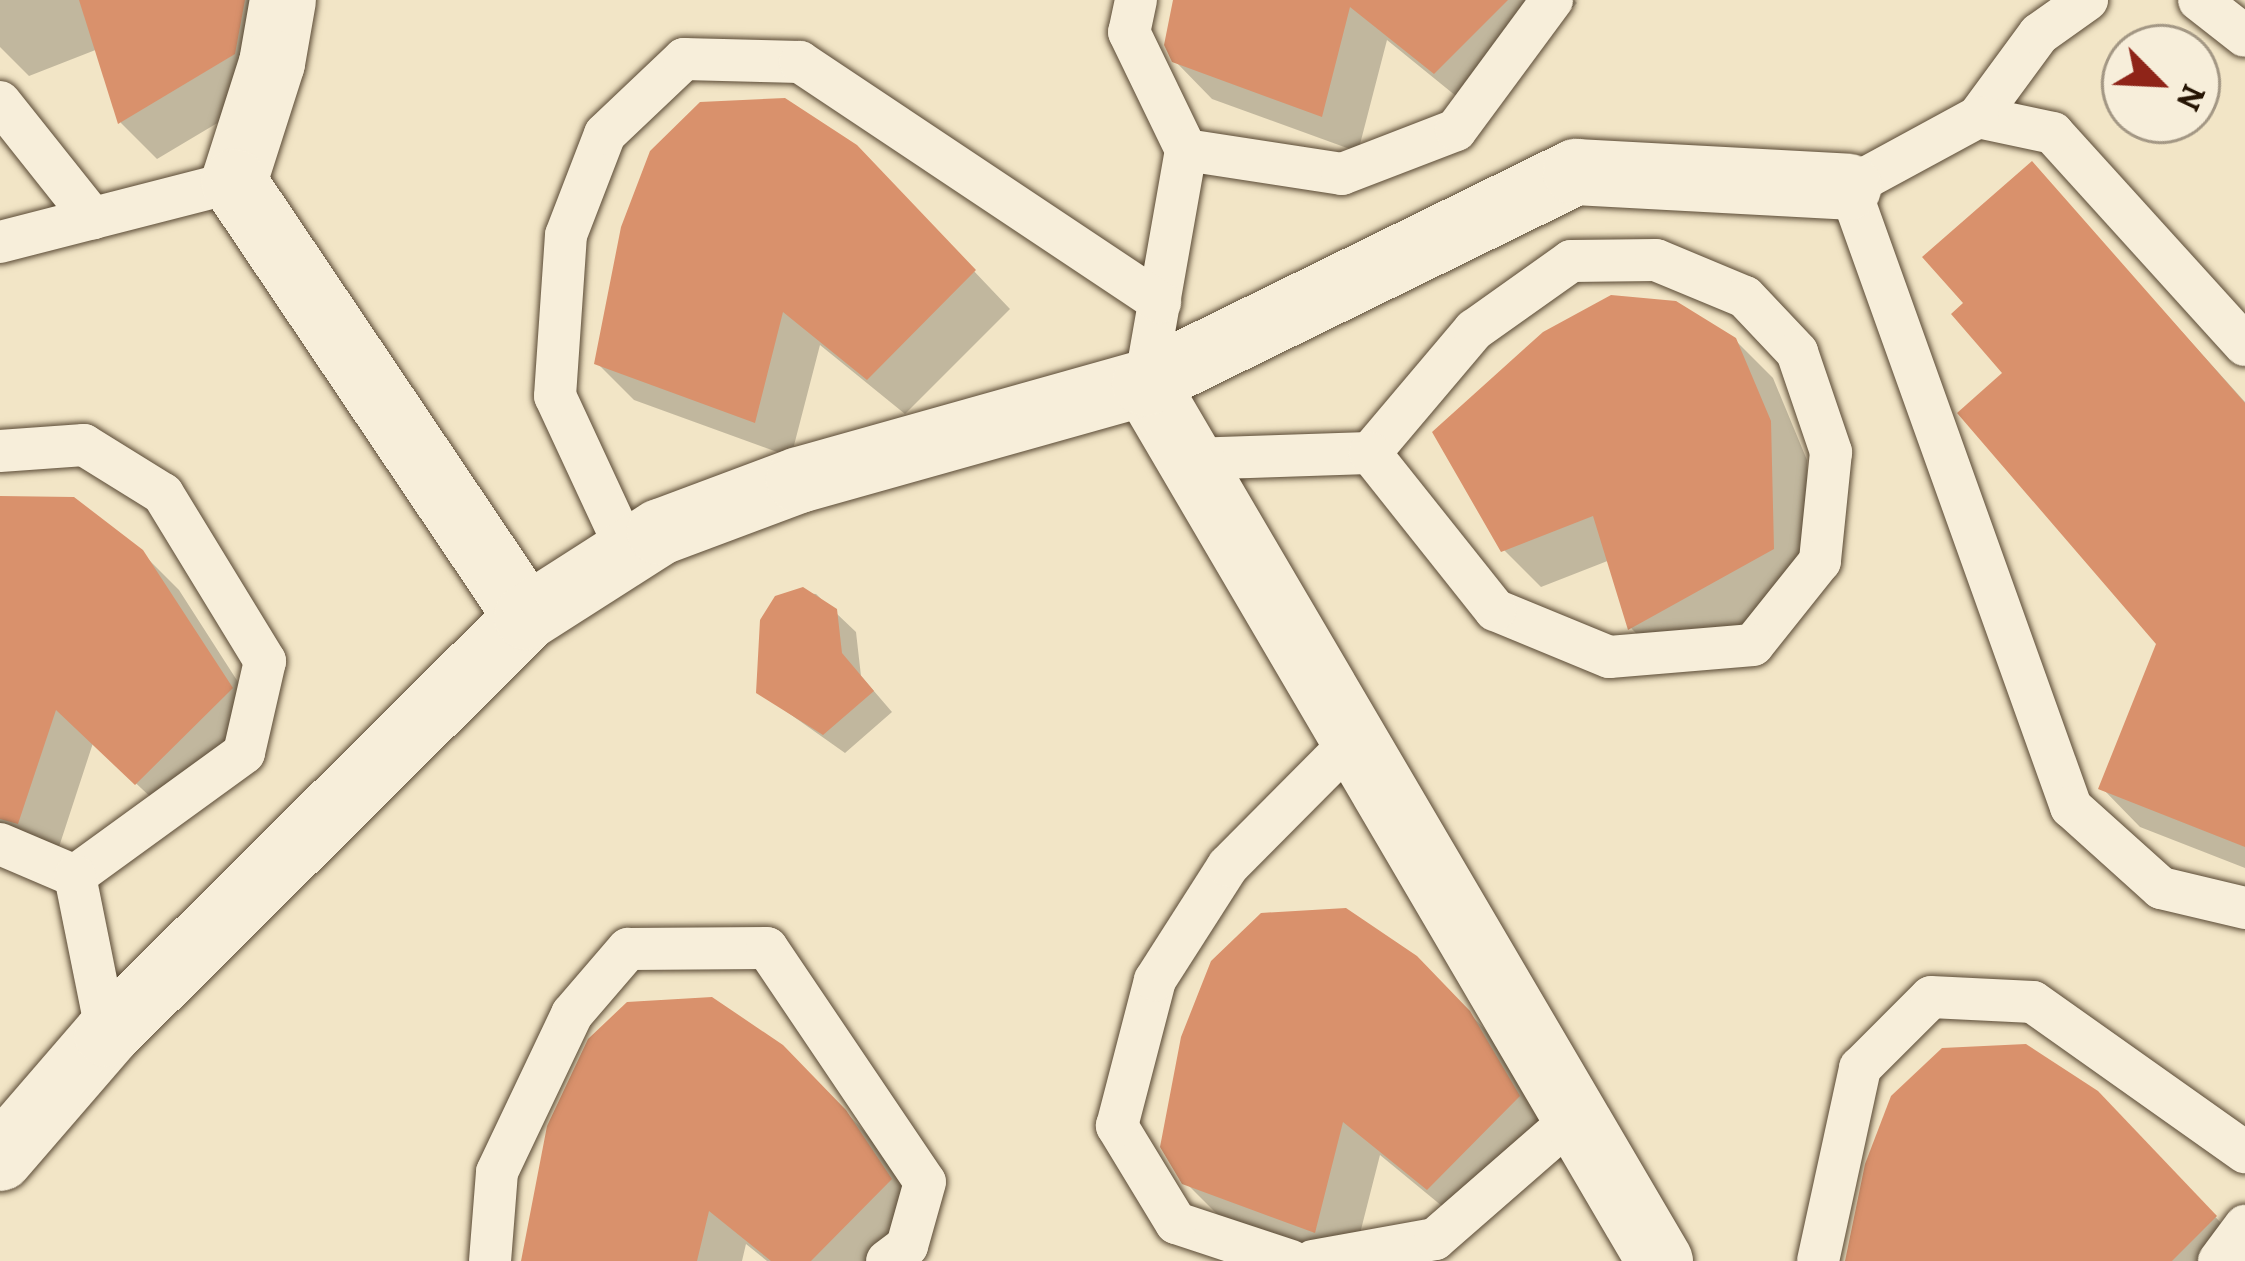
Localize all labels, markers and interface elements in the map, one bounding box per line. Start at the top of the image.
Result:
north arrow [2101,24,2221,144]
text: N [2166,77,2217,118]

